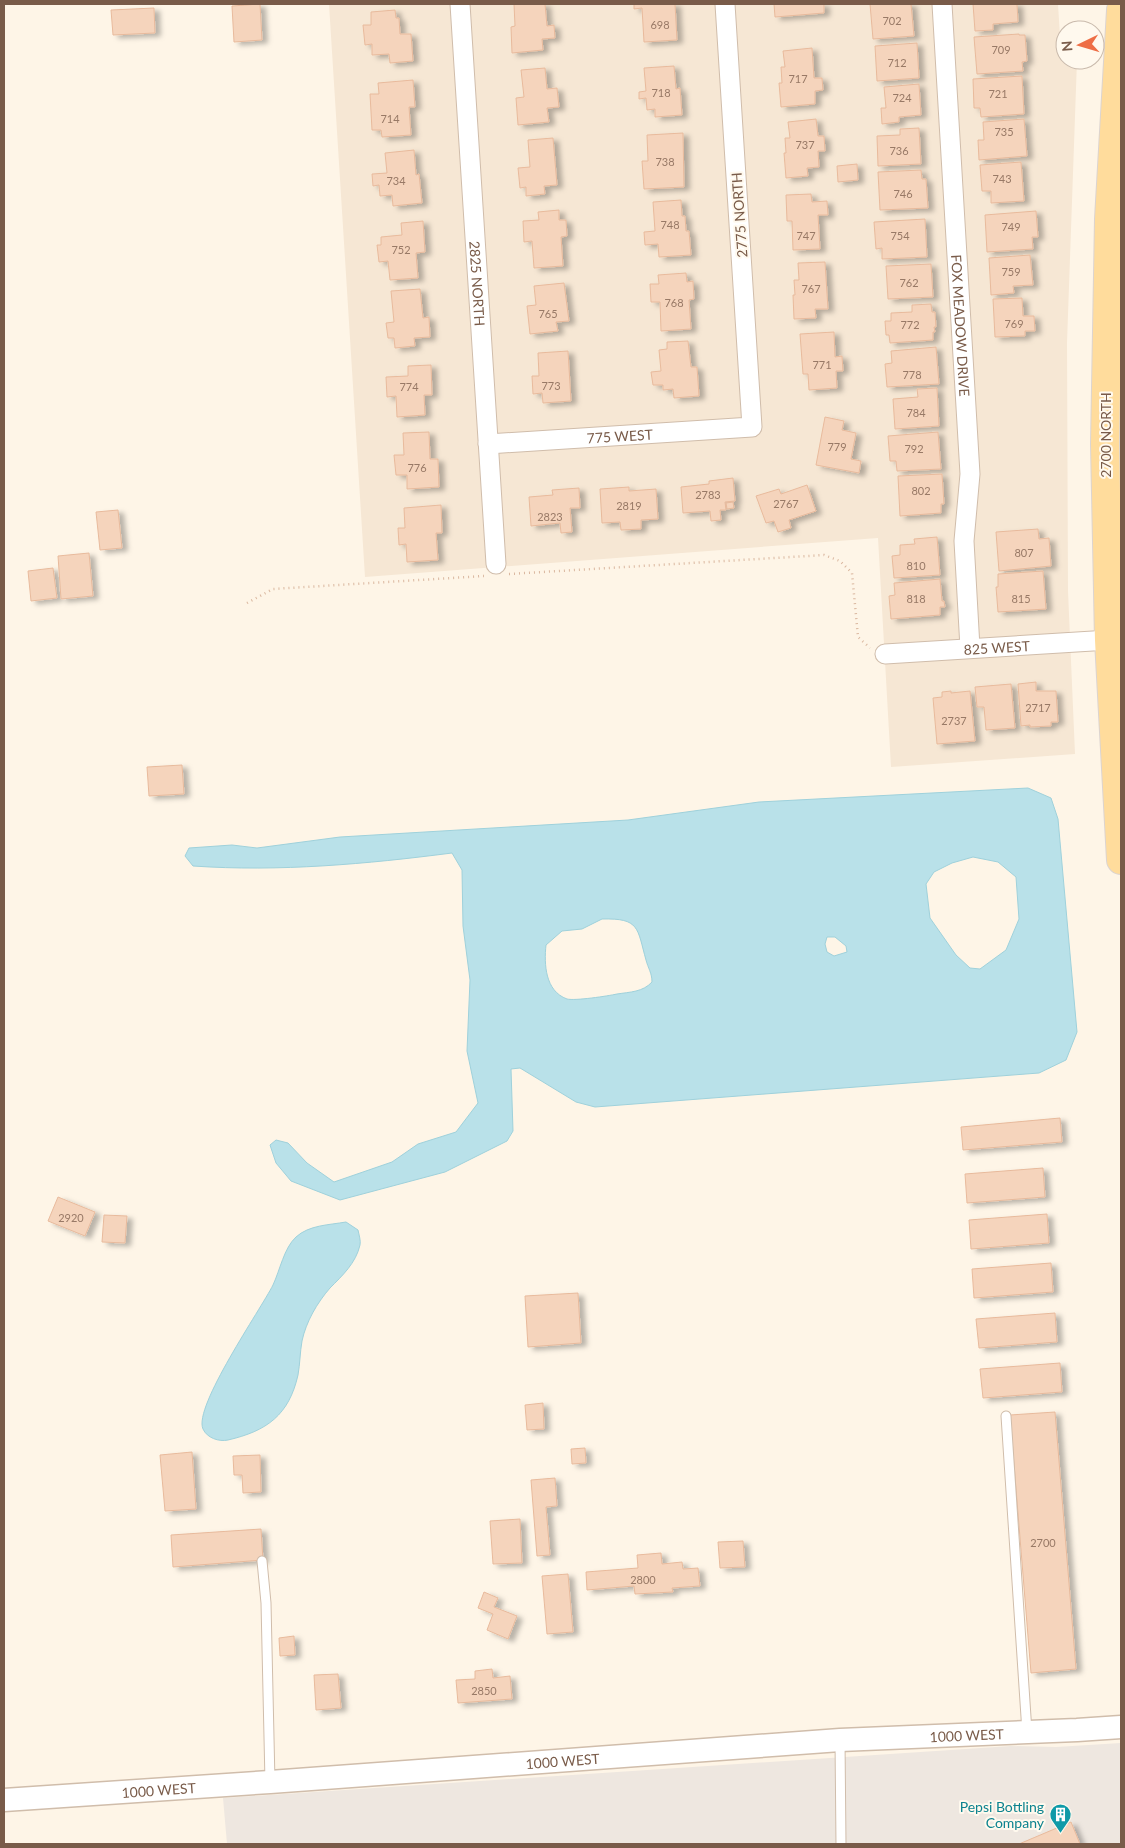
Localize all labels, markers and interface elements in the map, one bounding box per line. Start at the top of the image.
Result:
house number: 702 [882,14,902,27]
house number: 698 [650,18,670,31]
north arrow [1055,20,1105,70]
text: N [1058,40,1075,52]
house number: 709 [991,43,1011,56]
house number: 712 [887,56,907,69]
house number: 717 [788,72,808,85]
house number: 718 [651,86,671,99]
house number: 721 [988,87,1008,100]
house number: 724 [892,91,912,104]
house number: 714 [380,112,400,125]
house number: 735 [994,125,1014,138]
house number: 737 [795,138,815,151]
house number: 736 [889,144,909,157]
house number: 738 [655,155,675,168]
street label: 2775 NORTH [728,172,750,258]
house number: 743 [992,172,1012,185]
house number: 734 [386,174,406,187]
house number: 746 [893,187,913,200]
house number: 748 [660,218,680,231]
house number: 749 [1001,220,1021,233]
house number: 747 [796,229,816,242]
house number: 754 [890,229,910,242]
street label: 2825 NORTH [467,240,489,327]
house number: 752 [391,243,411,256]
street label: FOX MEADOW DRIVE [948,254,974,397]
house number: 759 [1001,265,1021,278]
house number: 762 [899,276,919,289]
house number: 767 [801,282,821,295]
house number: 768 [664,296,684,309]
house number: 765 [538,307,558,320]
house number: 769 [1004,317,1024,330]
house number: 772 [900,318,920,331]
house number: 771 [812,358,832,371]
house number: 778 [902,368,922,381]
house number: 773 [541,379,561,392]
house number: 774 [399,380,419,393]
street label: 2700 NORTH [1097,392,1114,478]
house number: 784 [906,406,926,419]
street label: 775 WEST [586,425,654,446]
house number: 779 [827,440,847,453]
house number: 792 [904,442,924,455]
house number: 776 [407,461,427,474]
house number: 802 [911,484,931,497]
house number: 2783 [695,488,721,501]
house number: 2767 [773,497,799,510]
house number: 2819 [616,499,642,512]
house number: 2823 [537,510,563,523]
house number: 807 [1014,546,1034,559]
house number: 810 [906,559,926,572]
house number: 818 [906,592,926,605]
house number: 815 [1011,592,1031,605]
street label: 825 WEST [963,636,1031,658]
house number: 2717 [1025,701,1051,714]
house number: 2737 [941,714,967,727]
house number: 2920 [58,1211,84,1224]
house number: 2700 [1030,1536,1056,1549]
house number: 2800 [630,1573,656,1586]
house number: 2850 [471,1684,497,1697]
street label: 1000 WEST [929,1725,1005,1745]
street label: 1000 WEST [525,1749,601,1772]
street label: 1000 WEST [121,1778,197,1801]
place label: Pepsi Bottling Company [960,1798,1045,1831]
building icon: Pepsi Bottling Company [1048,1802,1072,1833]

